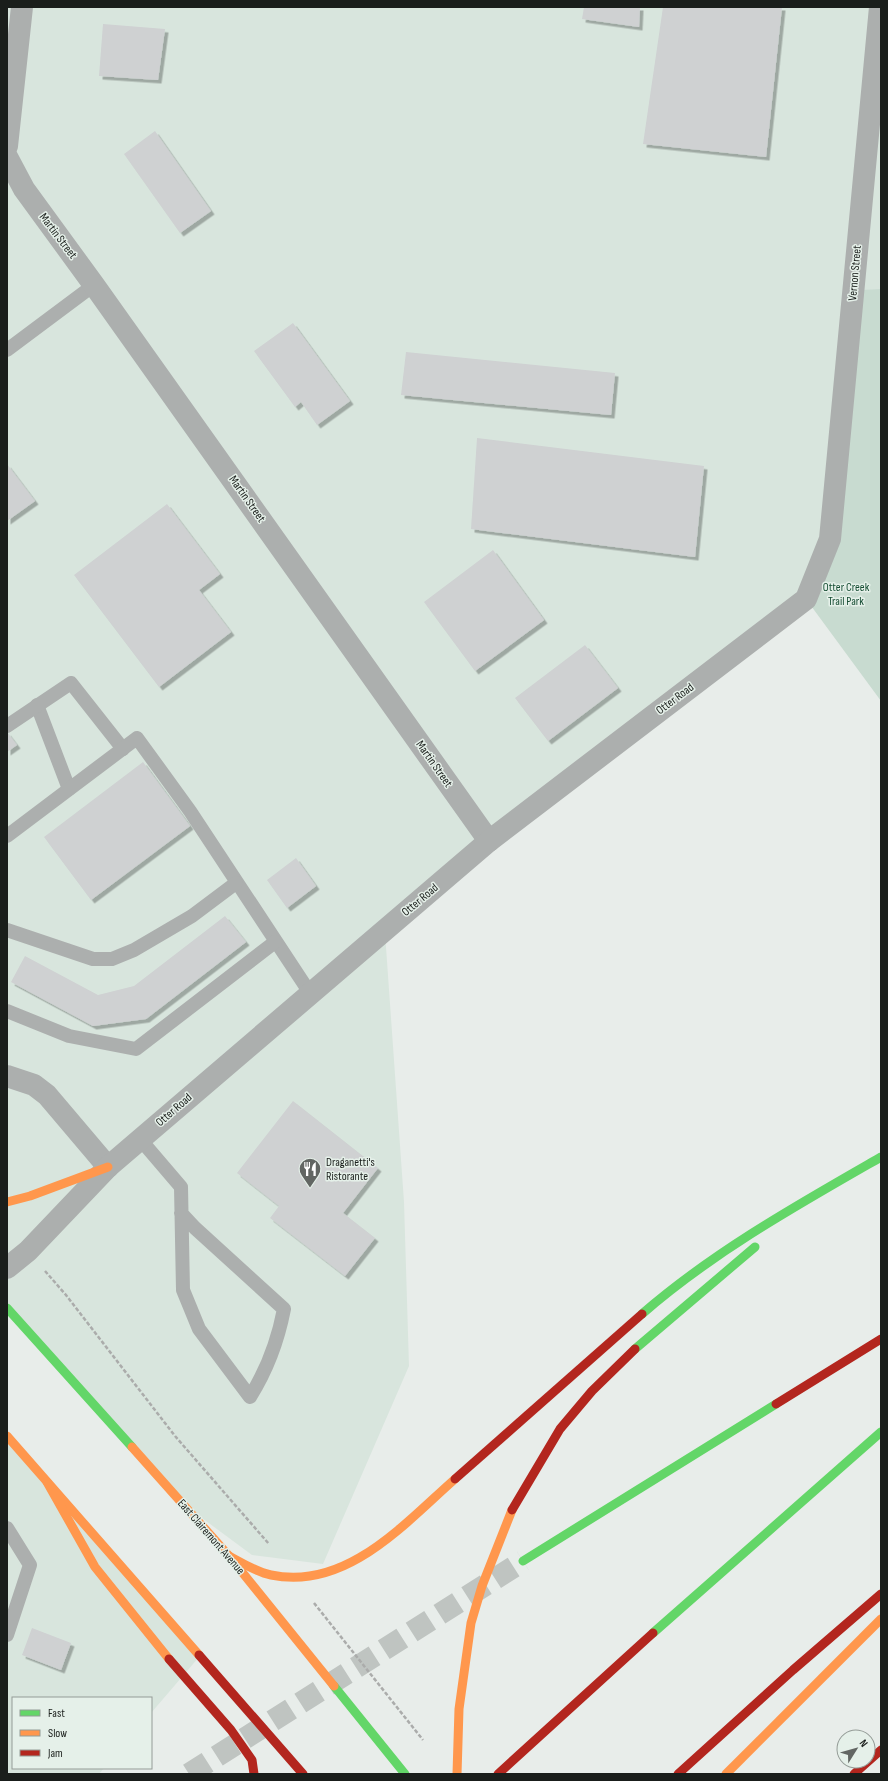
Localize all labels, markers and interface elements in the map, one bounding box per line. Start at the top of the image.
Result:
street label: Martin Street [36,210,80,262]
street label: Vernon Street [845,244,865,301]
street label: Martin Street [225,473,269,526]
park label: Otter Creek Trail Park [823,580,870,609]
street label: Otter Road [653,680,697,718]
street label: Martin Street [412,738,456,791]
street label: Otter Road [399,880,441,920]
street label: Otter Road [153,1090,195,1130]
place label: Draganetti's Ristorante [326,1155,375,1184]
restaurant icon: Draganetti's Ristorante [297,1156,323,1189]
street label: East Clairemont Avenue [174,1496,248,1578]
legend [12,1697,152,1769]
text: Fast [48,1706,65,1721]
text: Slow [48,1726,67,1741]
north arrow [836,1729,876,1769]
text: N [857,1737,871,1750]
text: Jam [47,1746,63,1761]

